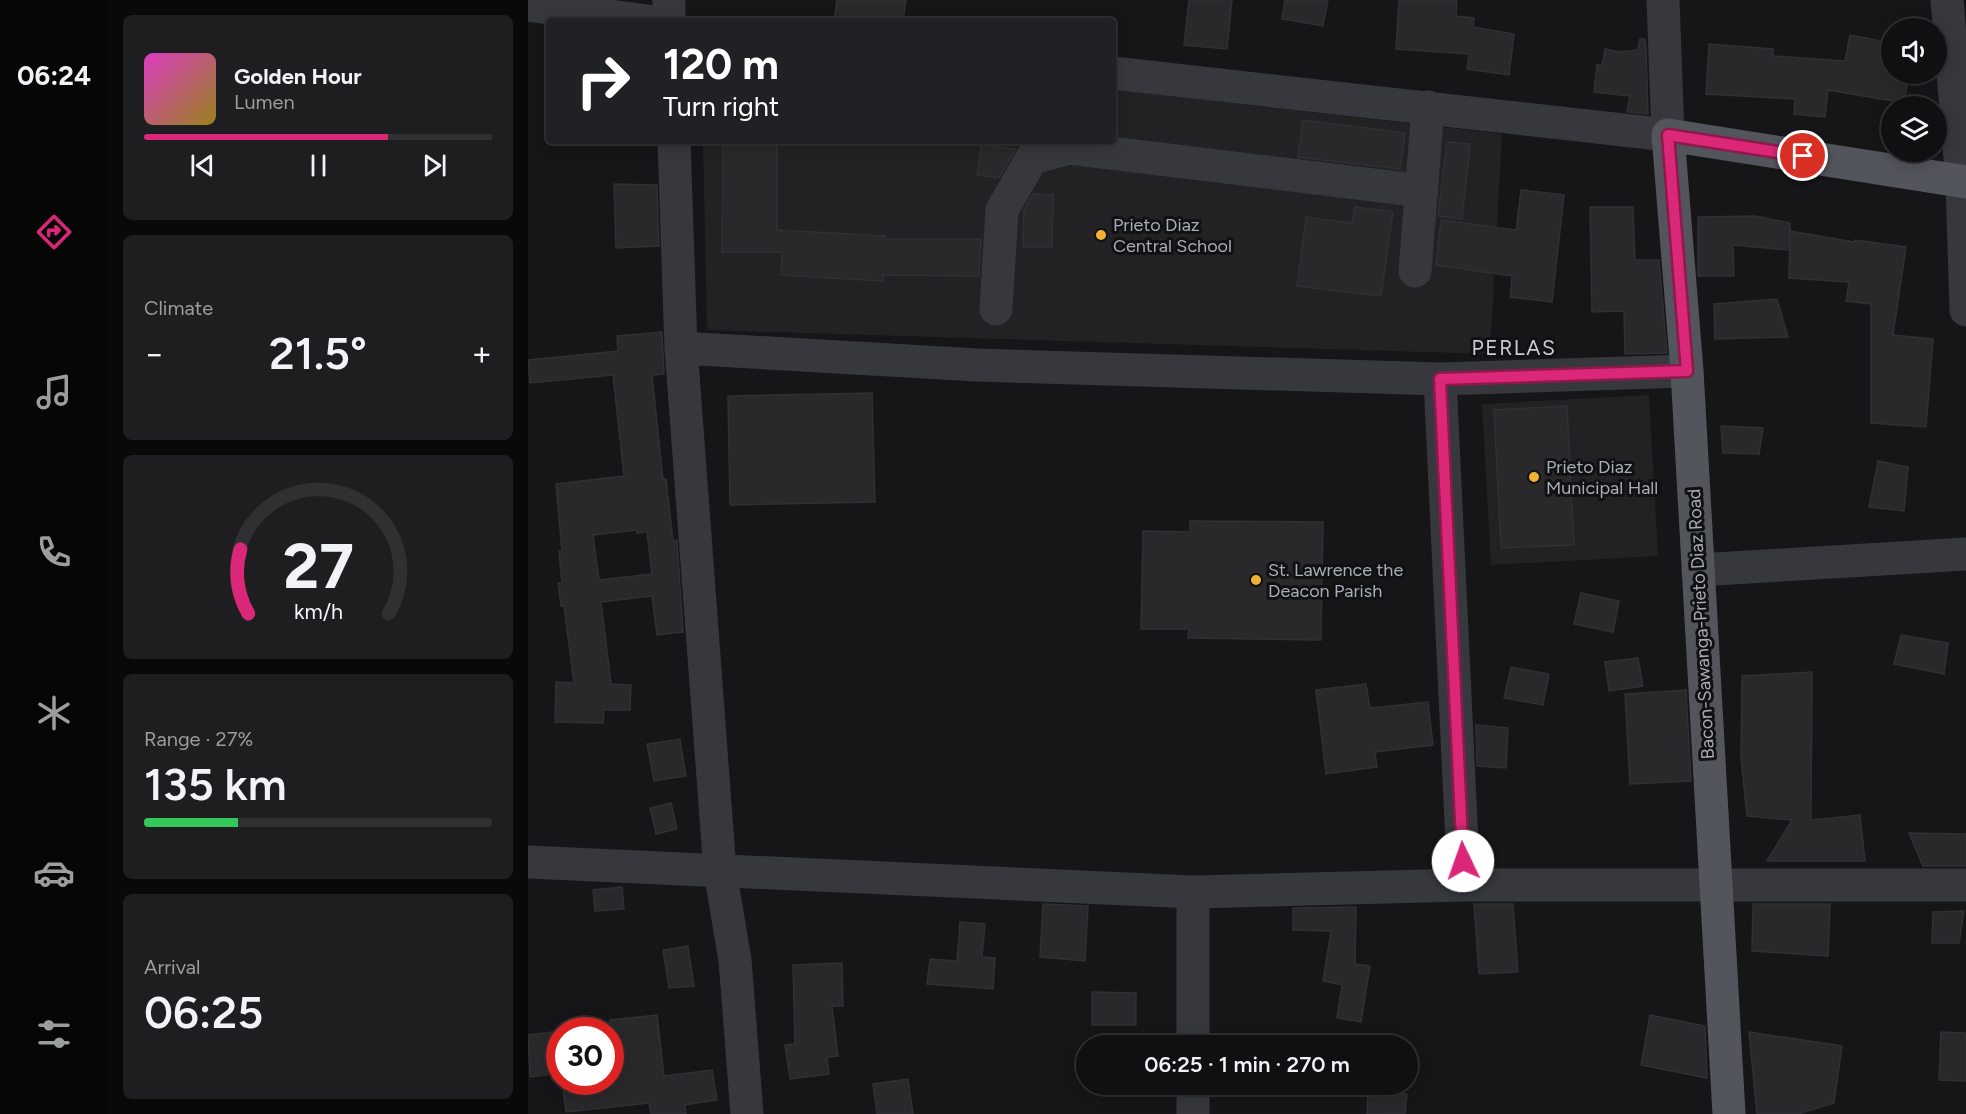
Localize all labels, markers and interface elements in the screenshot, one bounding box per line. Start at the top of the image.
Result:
map controls [1881,18,1947,162]
button: sound [1881,18,1947,84]
text: 120 m [663,39,779,90]
icon: right [564,42,642,120]
text: 06:24 [17,59,91,92]
text: Golden Hour [234,63,362,90]
text: Lumen [234,90,295,114]
text: Turn right [663,90,779,123]
button: layers [1881,96,1947,162]
pin [1777,130,1828,181]
icon: arrive [1786,139,1819,172]
icon: previous [186,149,219,182]
icon: pause [302,149,335,182]
icon: next [418,149,451,182]
icon: directions [33,211,75,253]
place label: Prieto Diaz Central School [1113,214,1232,257]
marker: Prieto Diaz Central School [1094,228,1108,242]
text: Climate [144,296,213,320]
text: 21.5° [269,326,367,380]
text: − [144,334,165,373]
text: + [471,334,492,373]
district label: PERLAS [1472,335,1556,360]
icon: music [33,371,75,413]
place label: Prieto Diaz Municipal Hall [1546,456,1658,499]
marker: Prieto Diaz Municipal Hall [1527,470,1541,484]
street label: Bacon-Sawanga-Prieto Diaz Road [1683,488,1719,760]
text: 27 [283,529,353,604]
icon: phone [33,531,75,573]
place label: St. Lawrence the Deacon Parish [1268,559,1403,602]
marker: St. Lawrence the Deacon Parish [1249,573,1263,587]
text: km/h [294,599,342,624]
icon: climate [33,692,75,734]
text: Range · 27% [144,727,253,751]
text: 135 km [144,757,287,811]
position arrow [1431,829,1495,893]
icon: car [33,852,75,894]
text: Arrival [144,955,200,979]
text: 06:25 [144,985,263,1039]
icon: filters [33,1013,75,1055]
speed limit sign: 30 [546,1017,624,1095]
text: 06:25 · 1 min · 270 m [1144,1051,1350,1078]

